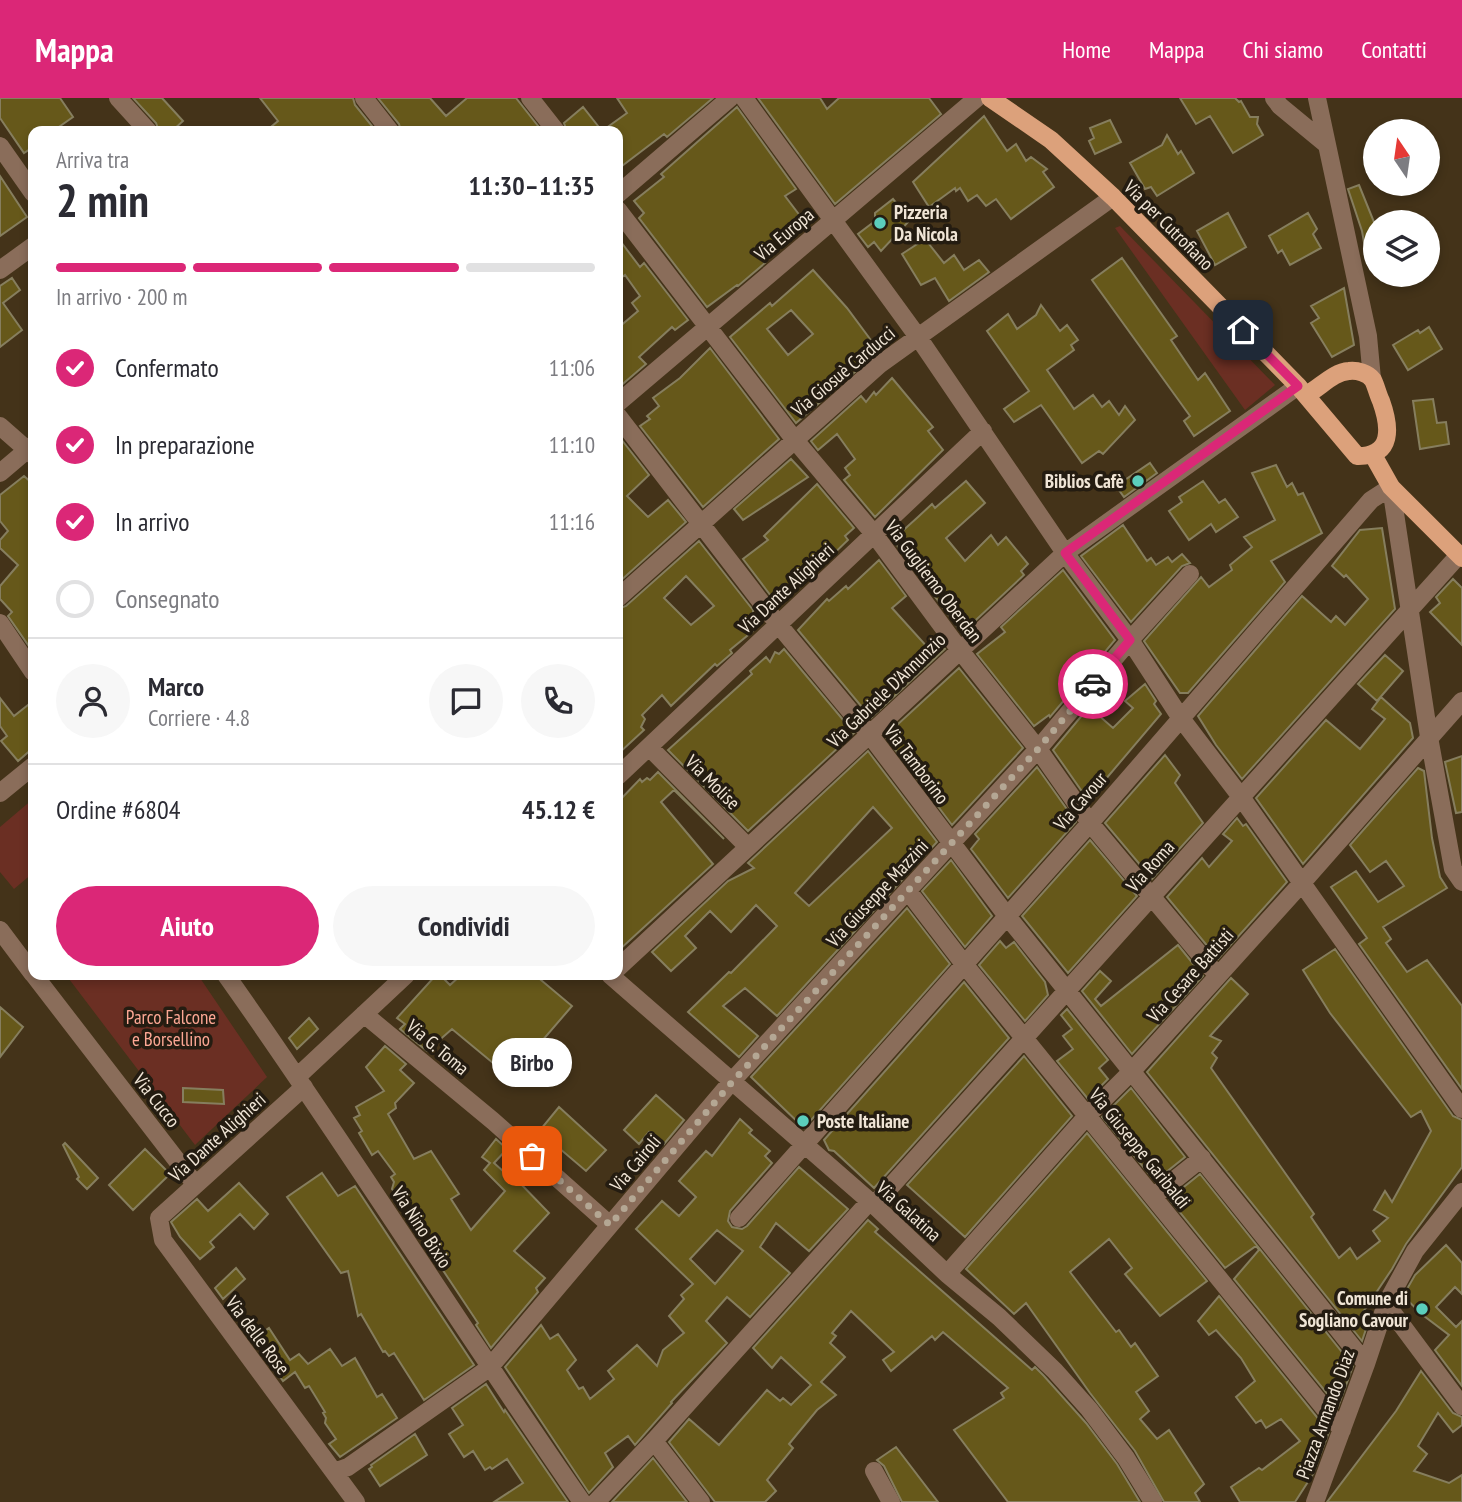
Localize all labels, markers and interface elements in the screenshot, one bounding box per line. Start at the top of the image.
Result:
text: Mappa [35,28,114,71]
text: Home [1062,34,1111,65]
text: Mappa [1149,34,1204,65]
text: Chi siamo [1242,34,1323,65]
text: Contatti [1361,34,1427,65]
north arrow [1363,119,1440,196]
map controls [1363,119,1440,287]
text: Arriva tra [56,145,129,174]
text: 11:30–11:35 [468,169,595,202]
text: 2 min [56,170,149,230]
street label: Via per Cutrofiano [1118,174,1219,275]
place label: Pizzeria Da Nicola [894,200,958,246]
street label: Via Europa [749,202,819,266]
button: layers [1363,210,1440,287]
marker: Pizzeria Da Nicola [872,215,888,231]
text: In arrivo · 200 m [56,282,188,311]
pin [1213,300,1273,360]
icon: home [1224,311,1262,349]
street label: Via Giosuè Carducci [786,321,900,422]
icon: check [56,349,94,387]
text: Confermato [115,351,219,384]
text: 11:06 [549,353,595,382]
icon: check [56,426,94,464]
text: In preparazione [115,428,255,461]
text: 11:10 [549,430,595,459]
place label: Biblios Cafè [1045,469,1124,493]
marker: Biblios Cafè [1130,473,1146,489]
icon: check [56,503,94,541]
text: In arrivo [115,505,190,538]
text: 11:16 [549,507,595,536]
street label: Via Gugliemo Oberdan [880,514,988,647]
street label: Via Dante Alighieri [732,538,839,639]
text: Consegnato [115,582,219,615]
street label: Via Gabriele D'Annunzio [821,627,950,753]
courier [1058,649,1128,719]
button: person [56,664,130,738]
button: chat [429,664,503,738]
button: phone [521,664,595,738]
icon: car [1074,665,1112,703]
text: Marco [148,670,204,703]
text: Corriere · 4.8 [148,703,250,732]
street label: Via Tamborino [879,719,955,808]
street label: Via Molise [680,749,746,815]
street label: Via Cavour [1047,766,1112,836]
text: Ordine #6804 [56,793,180,826]
text: 45.12 € [522,793,595,826]
street label: Via Giuseppe Mazzini [820,834,933,953]
street label: Via Roma [1120,835,1179,897]
button: Aiuto [56,886,319,966]
button: Condividi [333,886,595,966]
street label: Via Cesare Battisti [1141,923,1239,1028]
park label: Parco Falcone e Borsellino [126,1005,216,1051]
street label: Via G. Toma [401,1013,474,1080]
callout: Birbo [492,1037,572,1086]
text: Birbo [510,1048,554,1077]
street label: Via Cucco [128,1067,186,1132]
street label: Via Giuseppe Garibaldi [1084,1082,1196,1213]
street label: Via Dante Alighieri [163,1087,270,1188]
place label: Poste Italiane [817,1109,909,1133]
marker: Poste Italiane [795,1113,811,1129]
pin [502,1126,562,1186]
street label: Via Cairoli [604,1130,666,1197]
icon: bag [513,1137,551,1175]
street label: Via Galatina [871,1175,946,1246]
street label: Via Nino Bixio [386,1181,457,1272]
place label: Comune di Sogliano Cavour [1299,1286,1408,1332]
street label: Via delle Rose [220,1290,295,1379]
marker: Comune di Sogliano Cavour [1414,1301,1430,1317]
street label: Piazza Armando Diaz [1290,1346,1360,1482]

